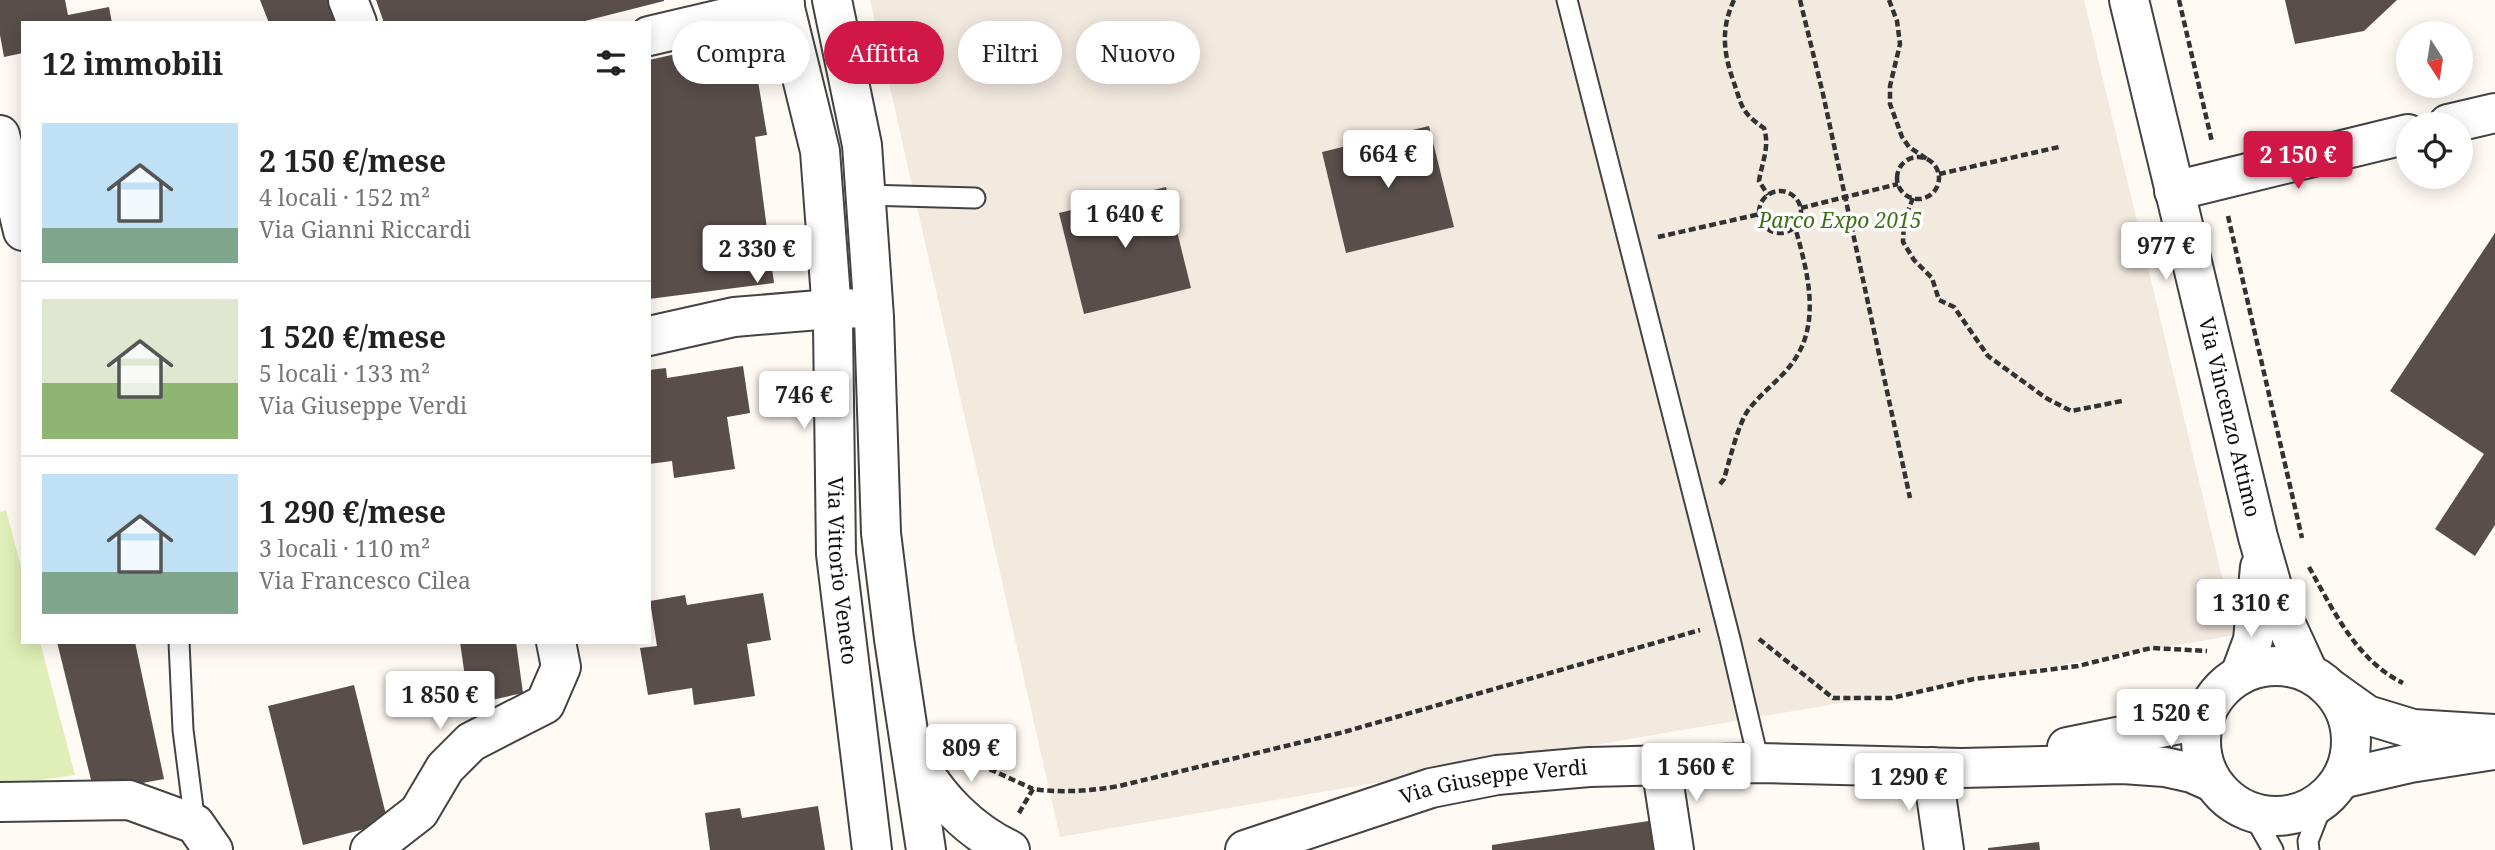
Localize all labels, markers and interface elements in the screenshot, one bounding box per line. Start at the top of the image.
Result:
chip: Compra [672,21,810,84]
chip: Affitta [824,21,944,84]
chip: Filtri [958,21,1062,84]
chip: Nuovo [1076,21,1200,84]
north arrow [2396,21,2473,98]
map controls [2396,21,2473,189]
text: 12 immobili [42,43,223,84]
icon: filters [592,44,630,82]
button: locate [2396,112,2473,189]
pin: 664 € [1339,130,1437,190]
pin: 2 150 € [2233,132,2363,191]
text: 664 € [1359,137,1417,169]
text: 2 150 € [2260,138,2336,170]
text: 2 150 €/mese [259,140,446,181]
icon: home [98,151,182,235]
text: 4 locali · 152 m² [259,181,430,213]
pin: 1 640 € [1060,190,1190,250]
text: 1 640 € [1087,197,1163,229]
park label: Parco Expo 2015 [1757,206,1922,234]
text: Via Gianni Riccardi [259,213,471,245]
pin: 977 € [2117,222,2215,282]
pin: 2 330 € [692,226,822,285]
text: 977 € [2137,229,2195,261]
text: 2 330 € [719,232,795,264]
street label: Via Vincenzo Attimo [2193,314,2268,520]
text: 1 520 €/mese [259,316,446,357]
icon: home [98,327,182,411]
text: 5 locali · 133 m² [259,357,430,389]
pin: 746 € [755,372,853,431]
text: 746 € [775,378,833,410]
text: Via Giuseppe Verdi [259,389,467,421]
street label: Via Vittorio Veneto [822,476,864,666]
text: 1 290 €/mese [259,491,446,532]
icon: home [98,502,182,586]
text: 3 locali · 110 m² [259,532,430,564]
text: Via Francesco Cilea [259,564,471,596]
pin: 1 310 € [2186,580,2316,639]
text: 1 310 € [2213,586,2289,618]
pin: 1 850 € [375,672,505,731]
text: 1 850 € [402,678,478,710]
pin: 1 520 € [2106,690,2236,749]
text: 1 520 € [2133,696,2209,728]
pin: 809 € [922,724,1020,784]
text: 809 € [942,731,1000,763]
pin: 1 560 € [1631,744,1761,803]
text: 1 560 € [1658,750,1734,782]
street label: Via Giuseppe Verdi [1396,752,1589,811]
pin: 1 290 € [1844,754,1974,813]
text: 1 290 € [1871,760,1947,792]

